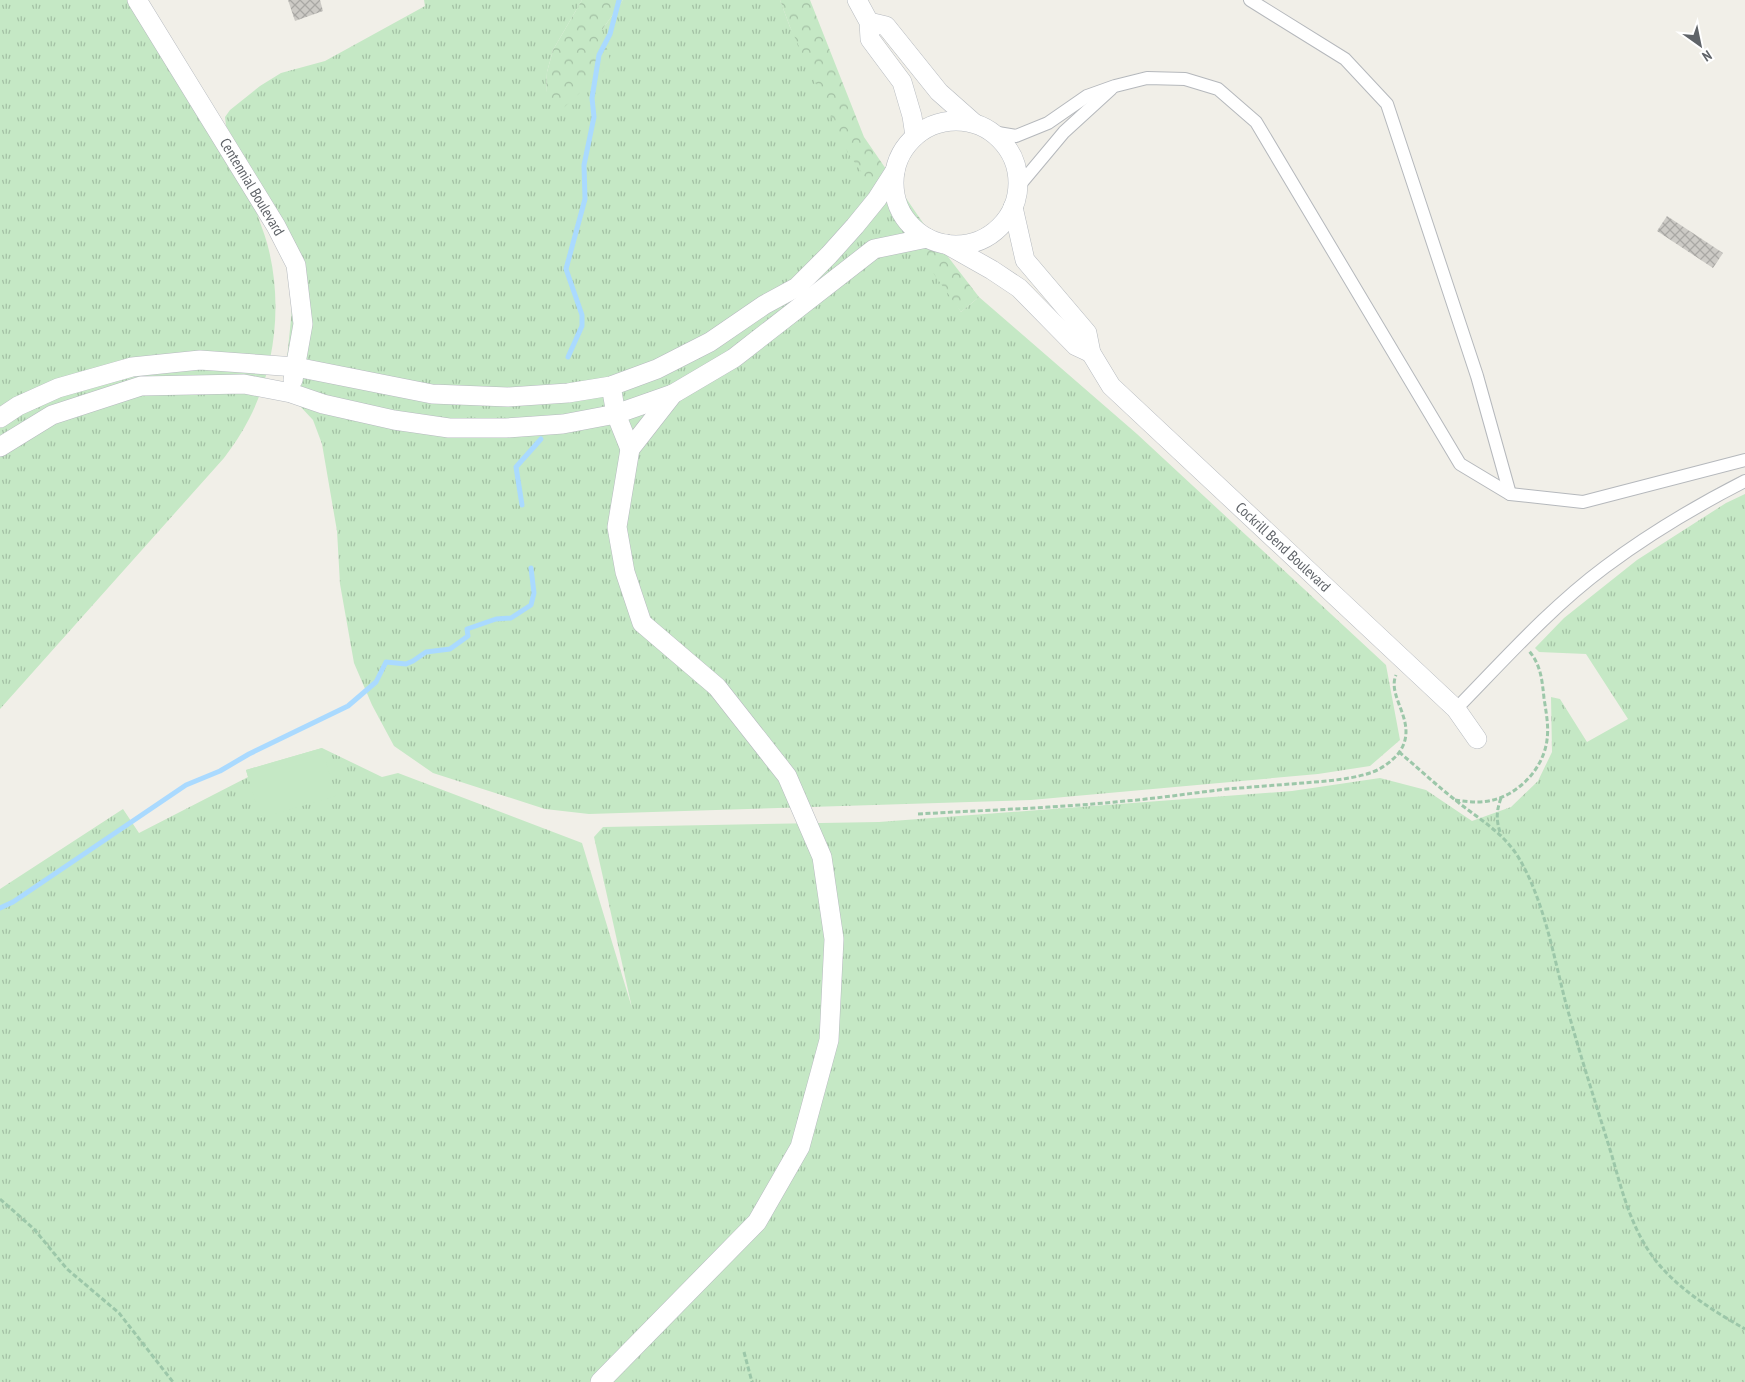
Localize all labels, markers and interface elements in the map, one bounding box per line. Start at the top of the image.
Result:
north arrow [1675,20,1725,70]
text: N [1699,46,1715,66]
street label: Centennial Boulevard [216,135,289,239]
street label: Cockrill Bend Boulevard [1232,498,1335,596]

